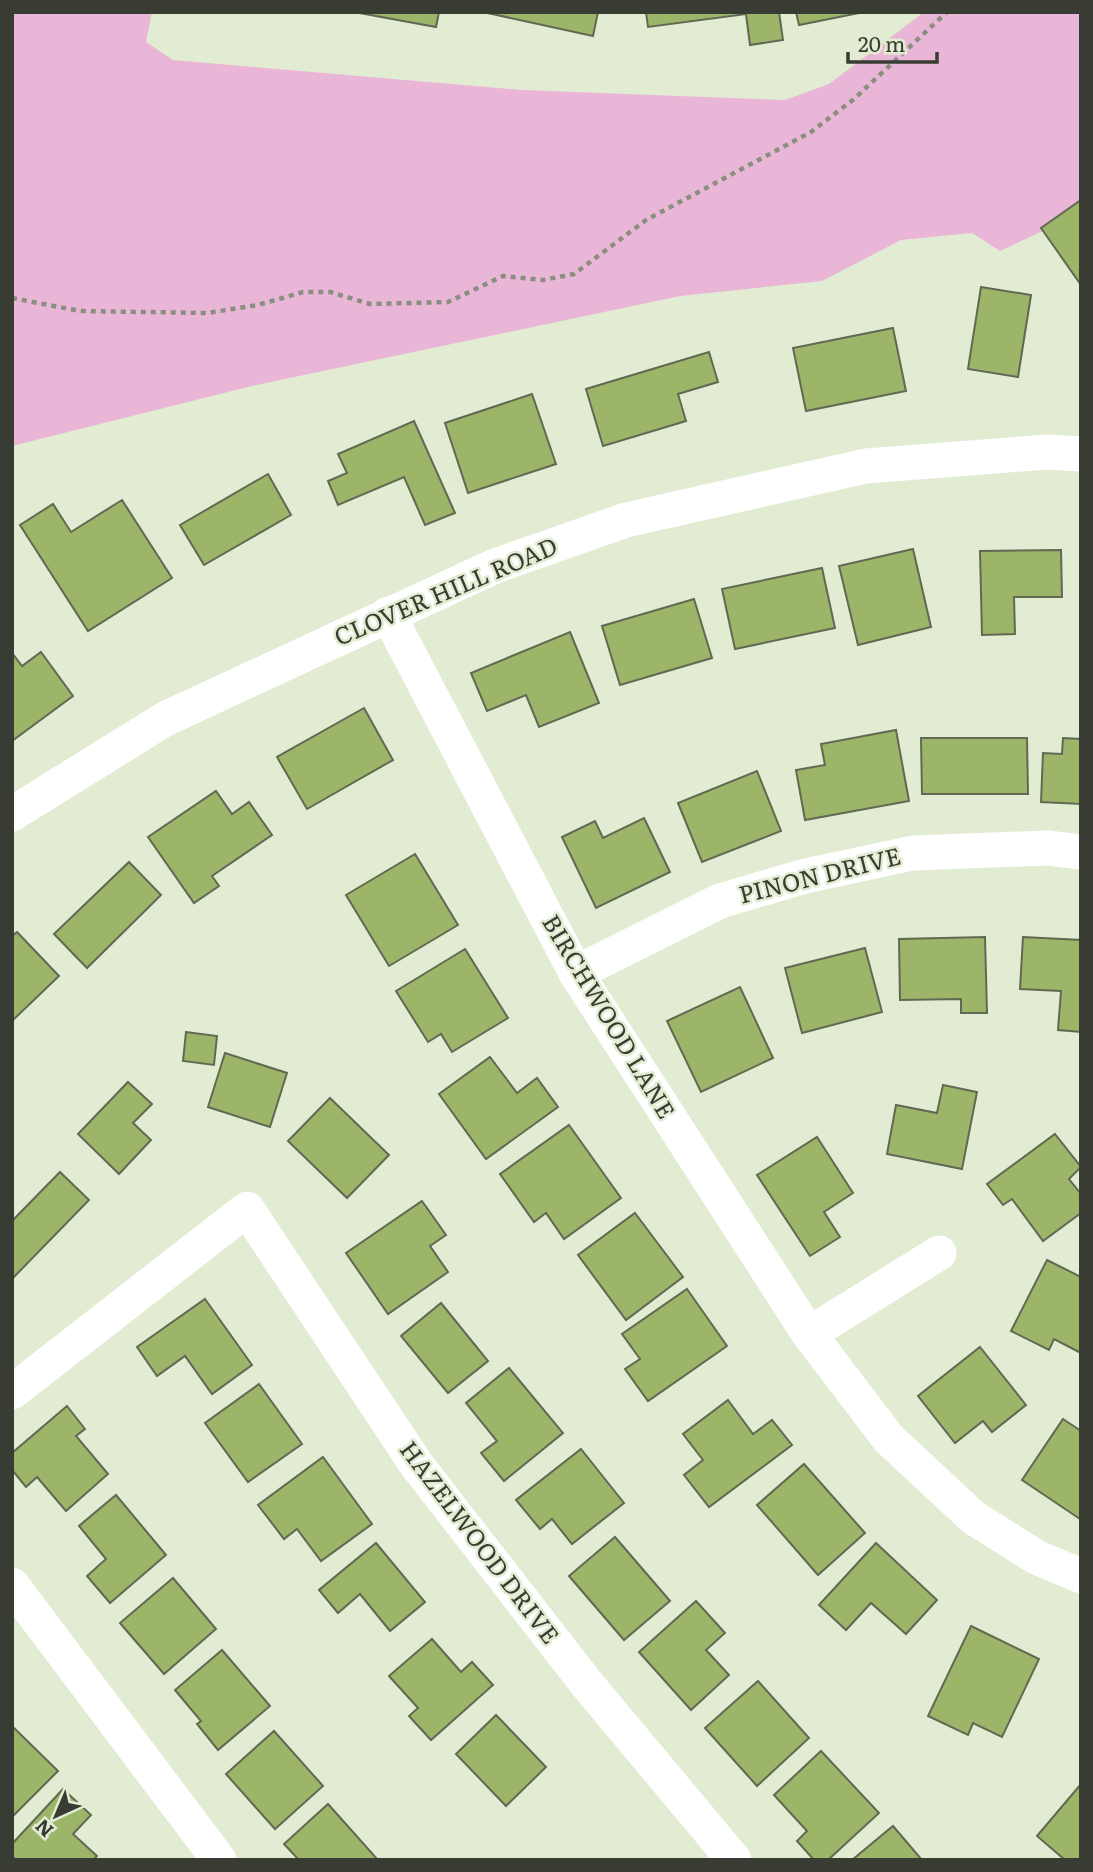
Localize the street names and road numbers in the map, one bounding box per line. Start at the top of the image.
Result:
street label: CLOVER HILL ROAD [328,527,562,653]
street label: PINON DRIVE [735,837,904,911]
street label: BIRCHWOOD LANE [535,907,685,1124]
street label: HAZELWOOD DRIVE [393,1433,569,1650]

